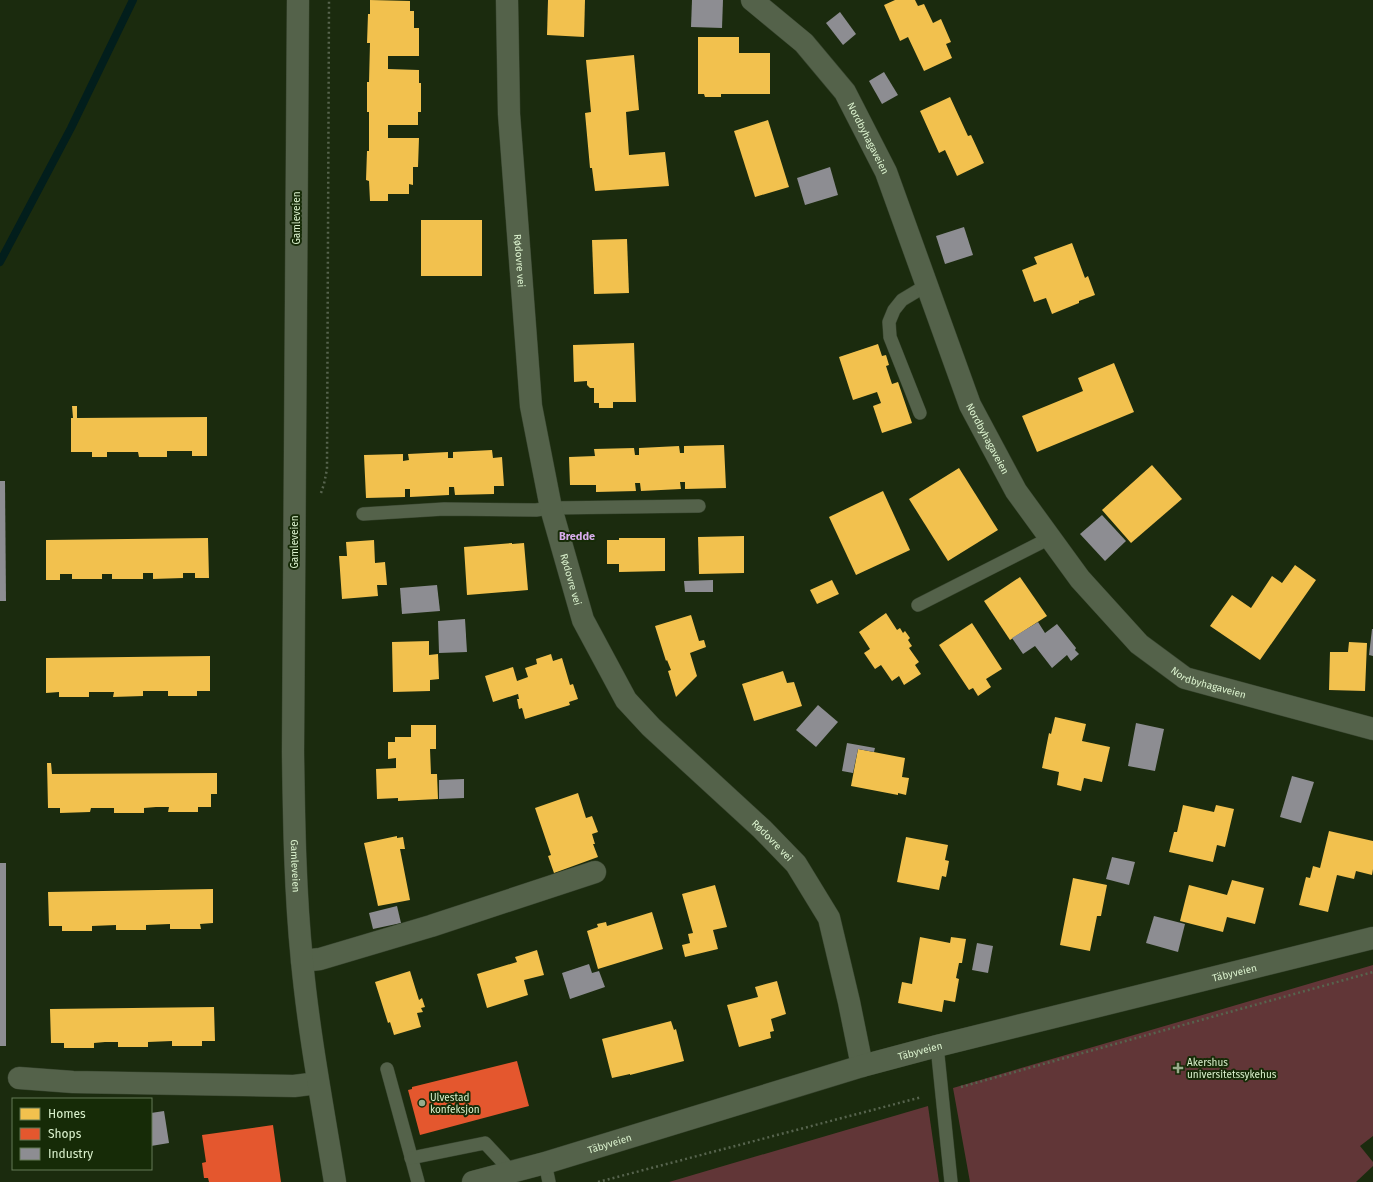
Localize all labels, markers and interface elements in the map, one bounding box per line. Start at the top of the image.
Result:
street label: Nordbyhagaveien [844,100,891,176]
street label: Gamleveien [291,191,303,245]
street label: Rødovre vei [511,234,527,288]
street label: Nordbyhagaveien [963,401,1011,477]
street label: Gamleveien [289,515,301,569]
district label: Bredde [559,530,595,543]
street label: Rødovre vei [557,552,584,607]
street label: Nordbyhagaveien [1168,665,1247,701]
street label: Rødovre vei [749,818,795,864]
street label: Gamleveien [288,839,302,893]
street label: Täbyveien [1211,962,1258,985]
street label: Täbyveien [897,1040,944,1063]
place label: Akershus universitetssykehus [1187,1057,1277,1081]
marker: Akershus universitetssykehus [1172,1062,1184,1074]
place label: Ulvestad konfeksjon [430,1092,480,1116]
legend [12,1098,152,1170]
marker: Ulvestad konfeksjon [417,1098,427,1108]
text: Homes [48,1107,86,1121]
text: Shops [48,1127,82,1141]
street label: Täbyveien [586,1132,633,1157]
text: Industry [48,1147,93,1161]

